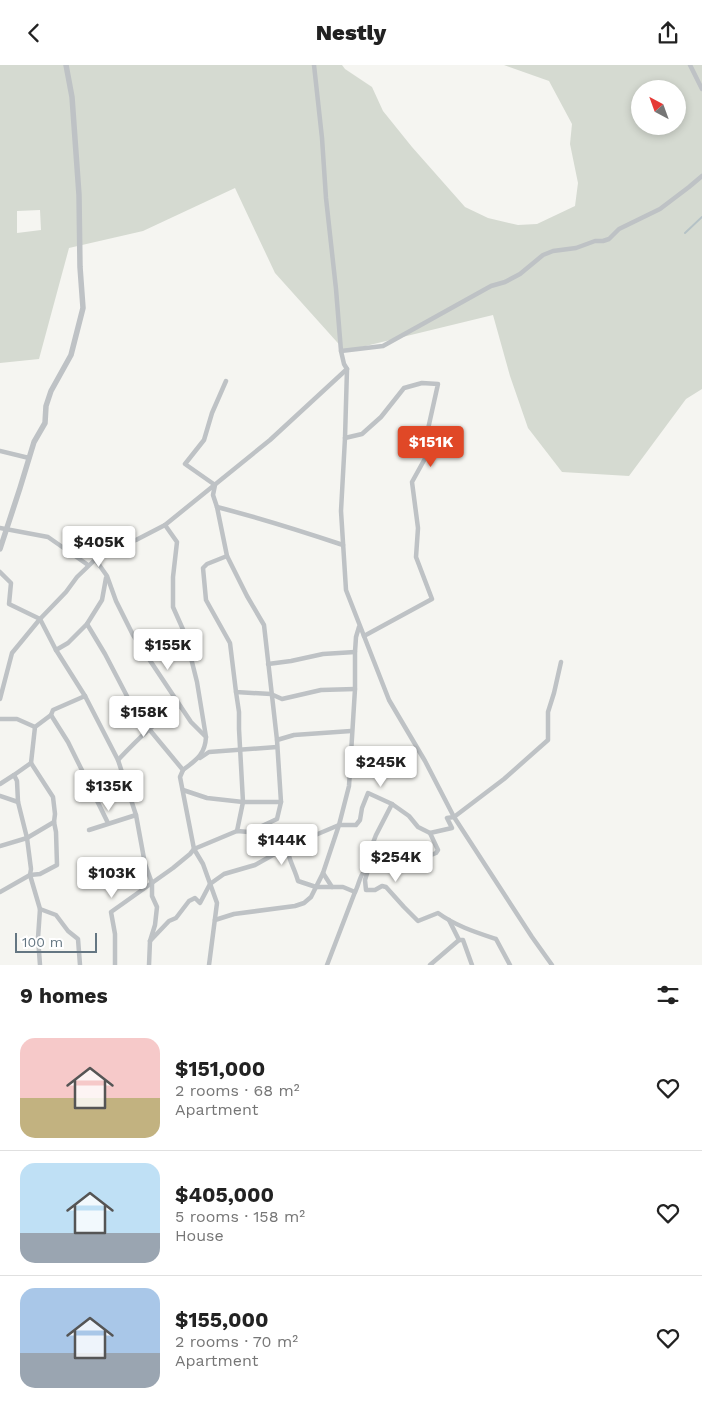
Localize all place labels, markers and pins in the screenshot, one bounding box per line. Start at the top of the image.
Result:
pin: $151K [396,425,466,468]
pin: $405K [64,525,134,568]
pin: $155K [133,629,203,671]
pin: $158K [109,695,179,738]
pin: $245K [346,745,416,788]
pin: $135K [74,769,144,812]
pin: $144K [247,823,317,866]
pin: $254K [361,841,431,883]
pin: $103K [77,857,147,899]

